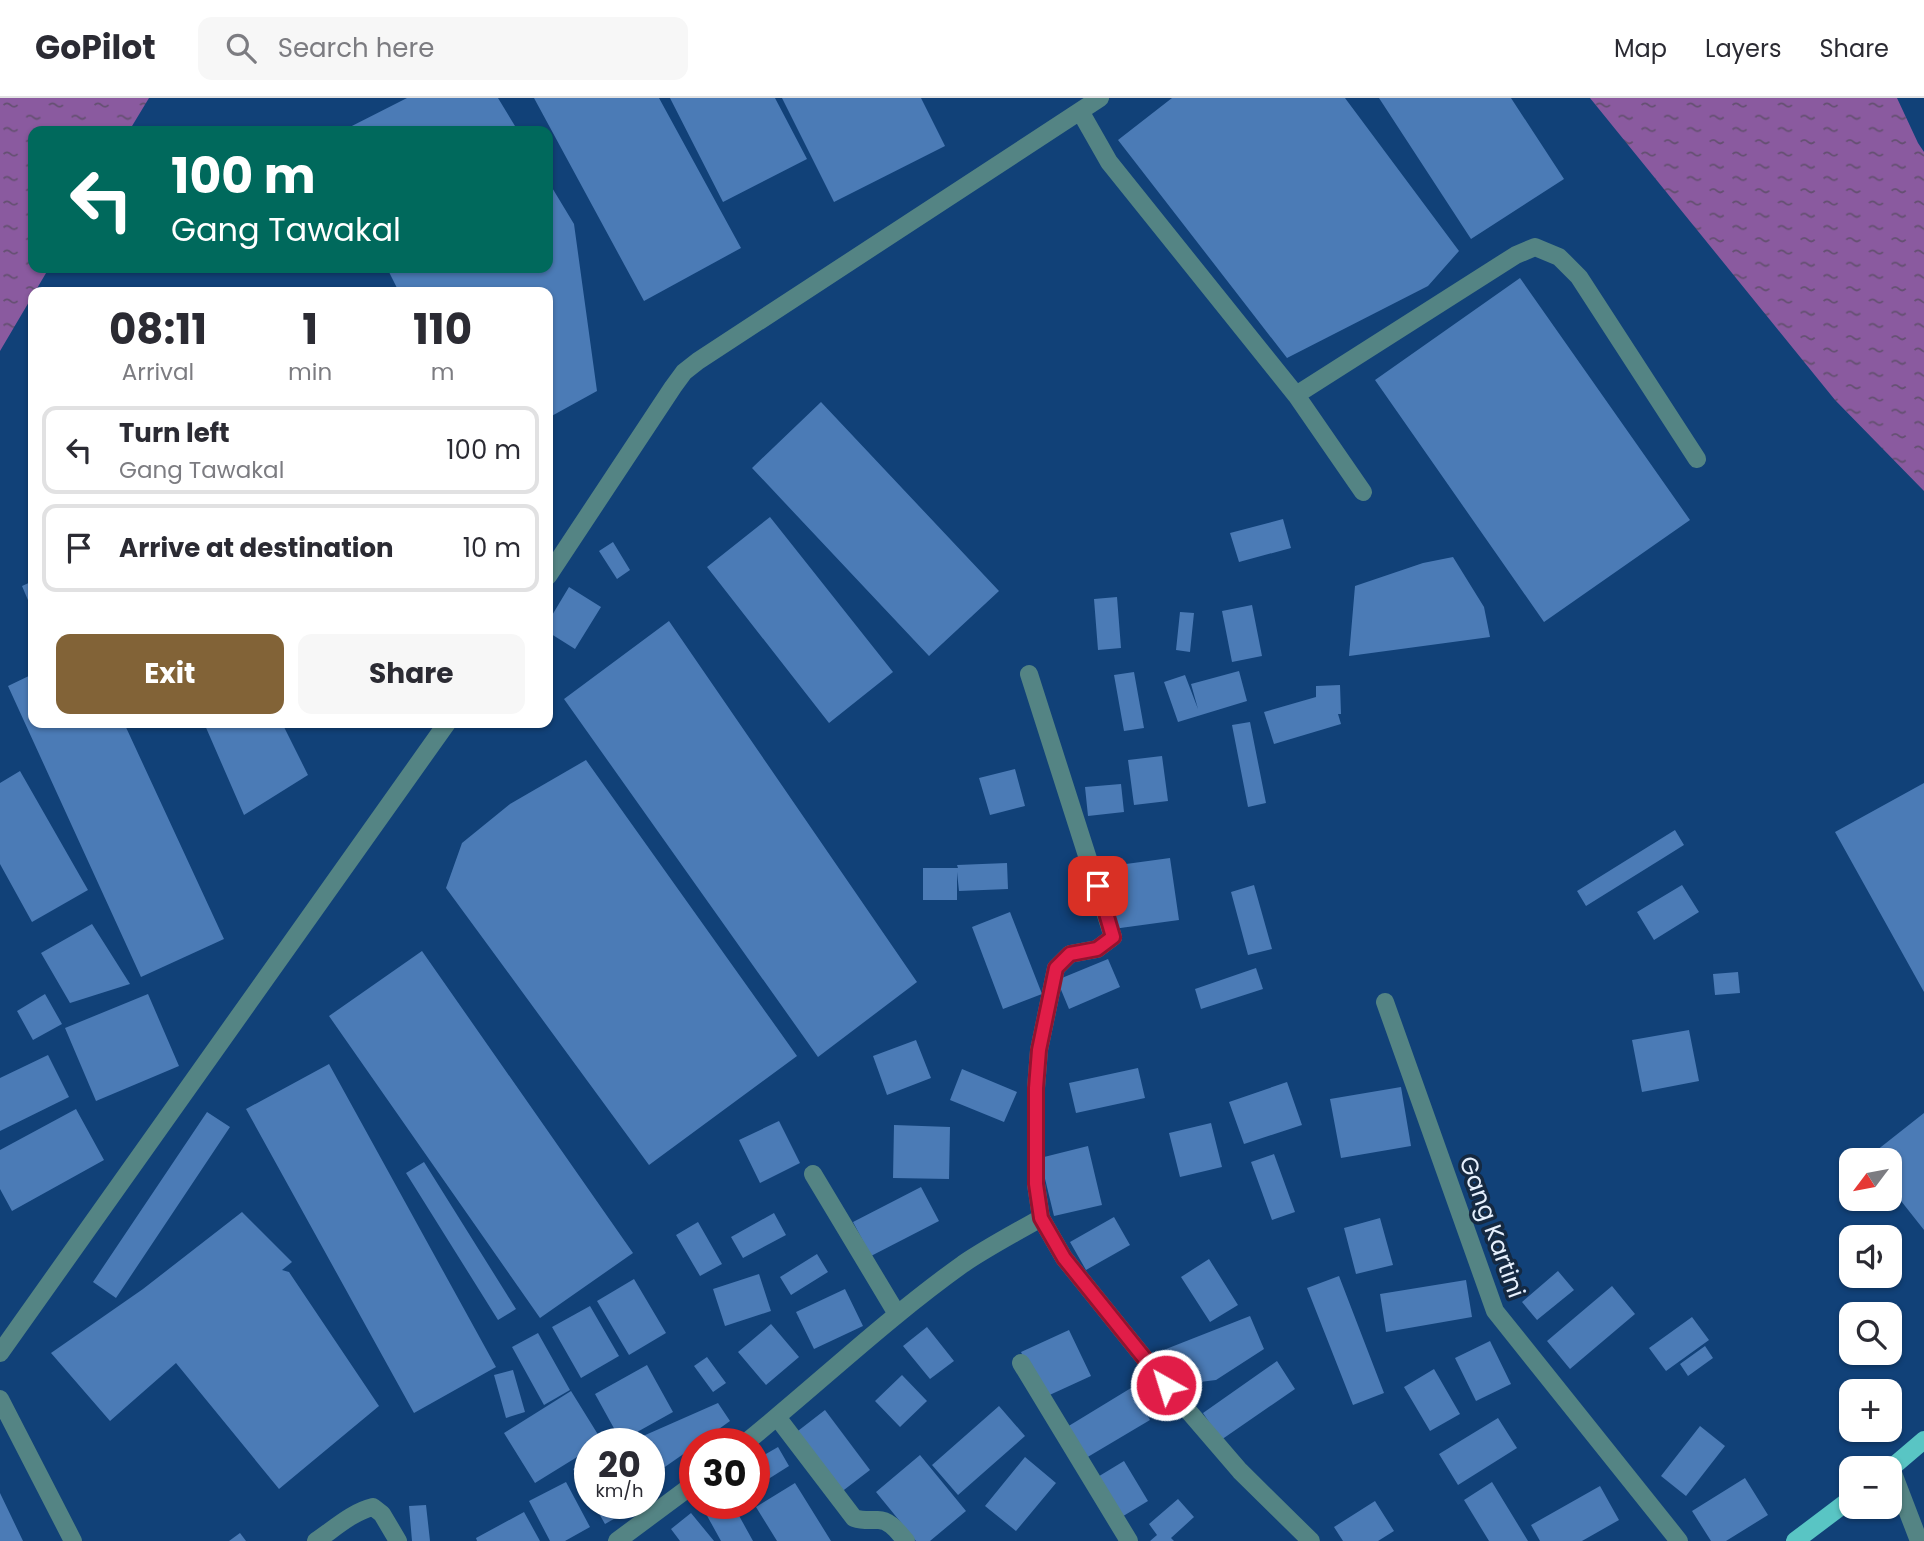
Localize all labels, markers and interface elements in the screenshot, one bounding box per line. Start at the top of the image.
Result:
search box [198,17,688,80]
text: GoPilot [35,24,156,71]
icon: search [222,29,260,67]
text: Search here [278,30,434,66]
text: Map [1614,32,1667,65]
text: Layers [1705,32,1781,65]
text: Share [1819,32,1889,65]
text: 100 m [171,142,316,210]
icon: left [56,154,147,245]
text: Gang Tawakal [171,207,401,252]
text: 08:11 [109,300,207,359]
text: 1 [302,300,318,359]
text: 110 [413,300,472,359]
text: Arrival [122,356,194,388]
text: min [288,356,332,388]
text: m [431,356,454,388]
text: Turn left [119,415,230,451]
icon: left [60,431,98,469]
text: 100 m [446,432,521,468]
text: Gang Tawakal [119,454,284,486]
icon: arrive [60,529,98,567]
text: Arrive at destination [119,530,394,566]
text: 10 m [463,530,521,566]
button: Exit [56,634,284,714]
button: Share [298,634,525,714]
pin [1068,856,1128,916]
icon: arrive [1079,867,1117,905]
north arrow [1839,1148,1902,1211]
map controls [1839,1148,1902,1519]
street label: Gang Kartini [1452,1151,1533,1302]
button: sound [1839,1225,1902,1288]
button: search [1839,1302,1902,1365]
position arrow [1129,1348,1203,1422]
button: + [1839,1379,1902,1442]
speed limit sign: 30 [679,1428,770,1519]
text: 20 [598,1440,641,1489]
button: − [1839,1456,1902,1519]
text: km/h [596,1478,643,1503]

